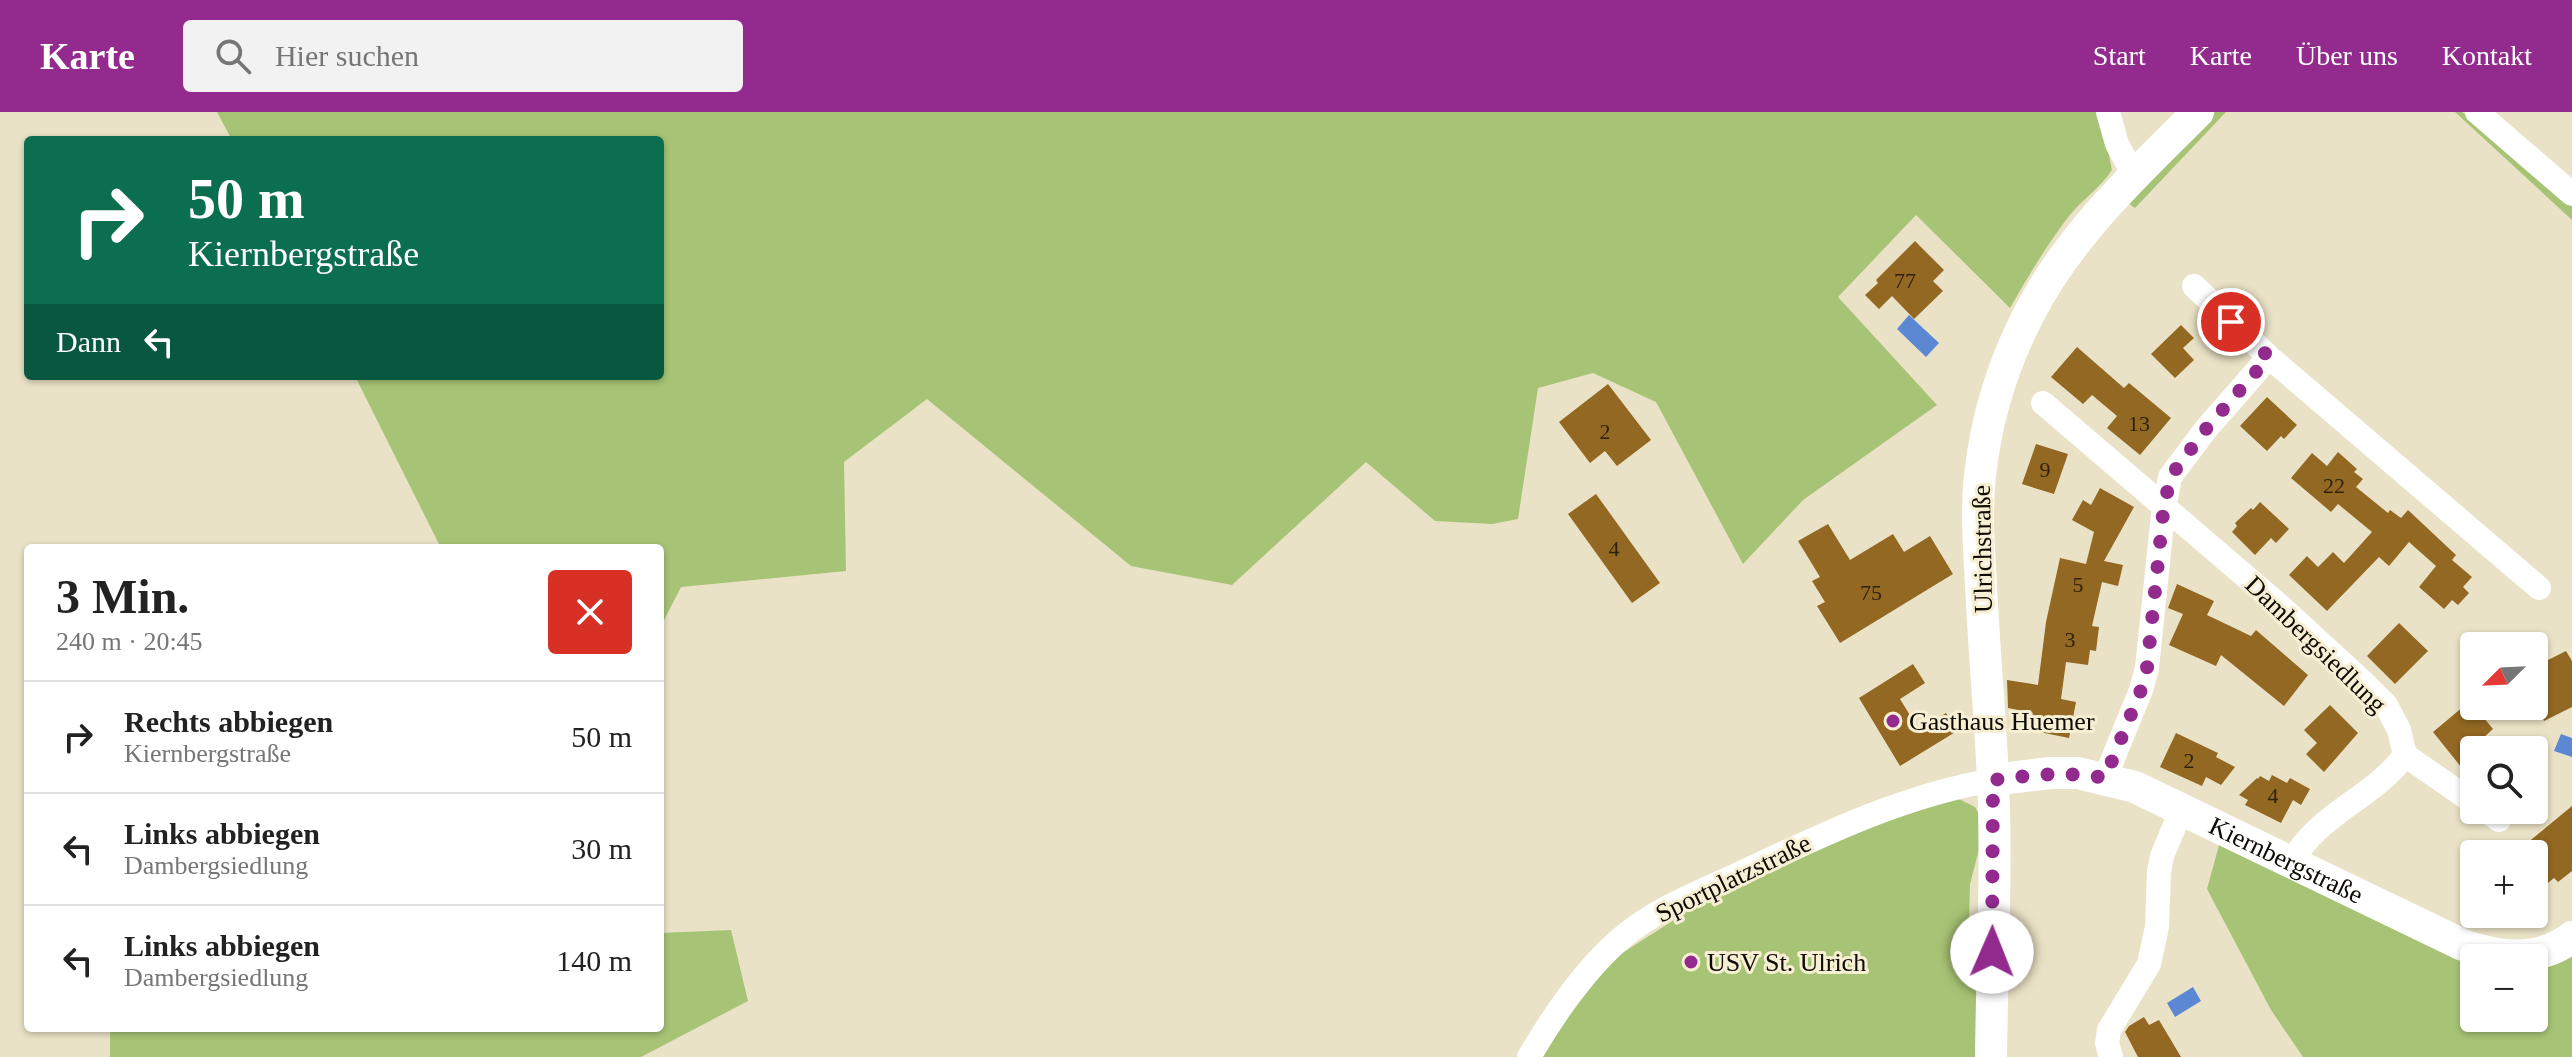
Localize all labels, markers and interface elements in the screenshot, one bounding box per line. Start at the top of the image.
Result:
search box [183,20,743,92]
icon: search [211,34,255,78]
text: Karte [40,35,135,77]
text: Hier suchen [275,39,419,72]
text: Start [2093,40,2146,71]
text: Karte [2190,40,2252,71]
text: Über uns [2296,40,2398,71]
text: Kontakt [2442,40,2532,71]
icon: right [56,168,160,272]
text: 50 m [188,168,305,230]
text: Kiernbergstraße [188,234,419,274]
house number: 77 [1894,268,1916,293]
pin [2197,288,2265,356]
icon: arrive [2209,300,2253,344]
icon: left [137,320,181,364]
text: Dann [56,325,121,358]
house number: 13 [2128,411,2150,436]
house number: 2 [1600,419,1611,444]
house number: 9 [2040,457,2051,482]
house number: 22 [2323,473,2345,498]
street label: Ulrichstraße [1967,484,1998,613]
house number: 4 [1609,536,1620,561]
text: 3 Min. [56,570,189,623]
button: close [548,570,632,654]
street label: Dambergsiedlung [2239,570,2392,719]
house number: 5 [2073,572,2084,597]
house number: 75 [1860,580,1882,605]
text: 240 m · 20:45 [56,627,203,656]
house number: 3 [2065,627,2076,652]
north arrow [2460,632,2548,720]
map controls [2460,632,2548,1032]
text: Rechts abbiegen [124,705,333,738]
place label: Gasthaus Huemer [1909,707,2095,736]
marker: Gasthaus Huemer [1884,712,1902,730]
icon: right [56,715,100,759]
text: 50 m [571,720,632,753]
button: search [2460,736,2548,824]
text: Kiernbergstraße [124,739,291,768]
house number: 2 [2184,748,2195,773]
house number: 4 [2268,783,2279,808]
street label: Kiernbergstraße [2204,811,2368,910]
text: Links abbiegen [124,817,320,850]
icon: left [56,827,100,871]
street label: Sportplatzstraße [1651,828,1816,929]
text: 30 m [571,832,632,865]
button: + [2460,840,2548,928]
text: Dambergsiedlung [124,851,308,880]
position arrow [1950,910,2034,994]
text: Links abbiegen [124,929,320,962]
icon: left [56,939,100,983]
text: 140 m [556,944,632,977]
button: − [2460,944,2548,1032]
place label: USV St. Ulrich [1707,948,1866,977]
marker: USV St. Ulrich [1682,953,1700,971]
text: Dambergsiedlung [124,963,308,992]

